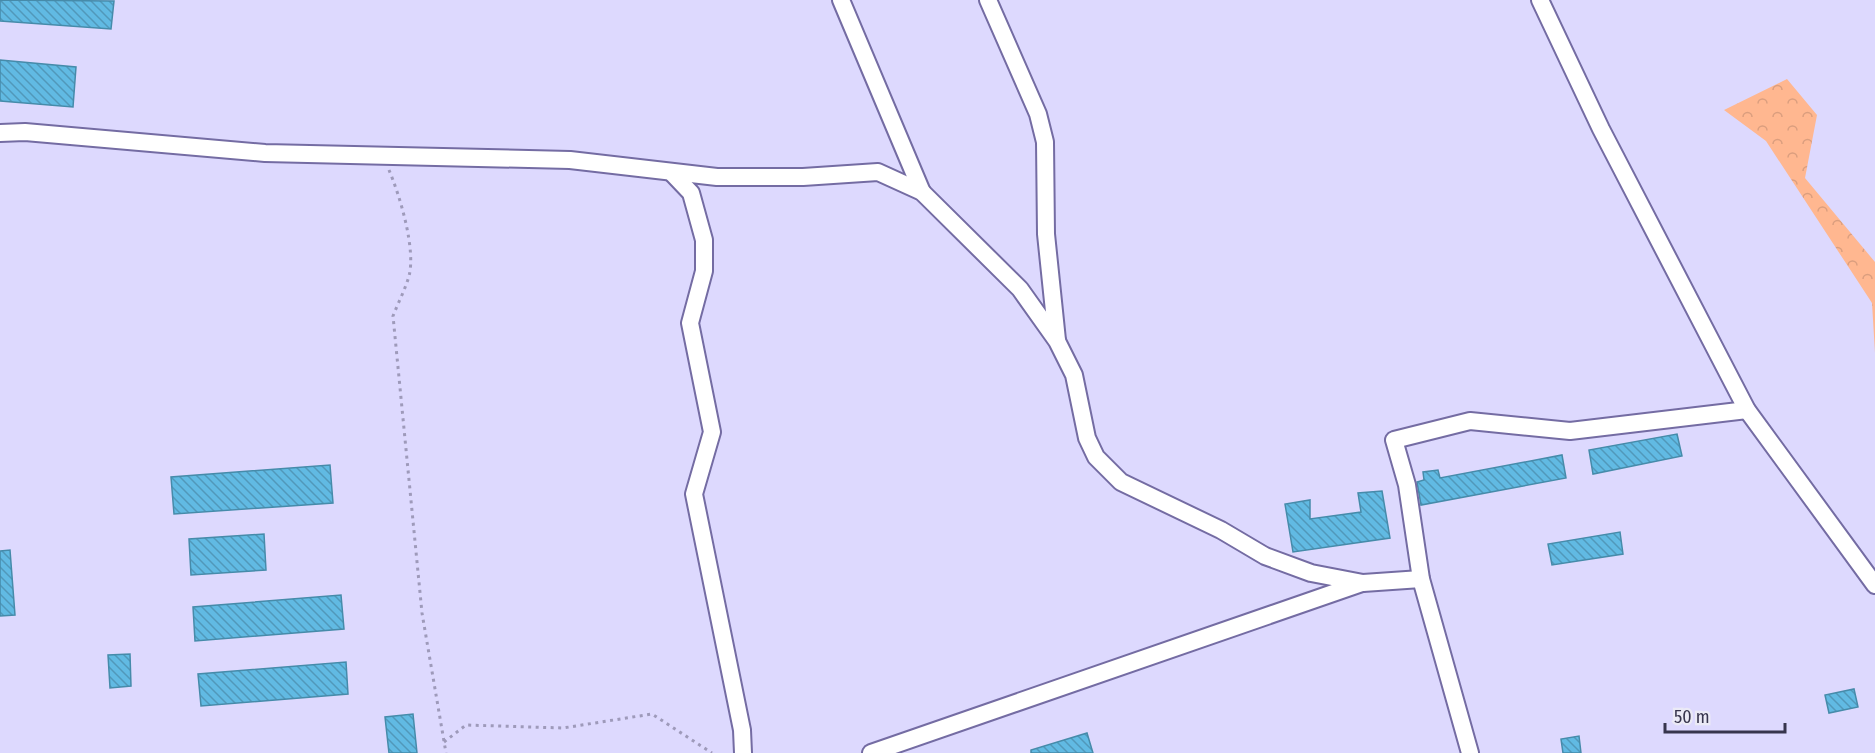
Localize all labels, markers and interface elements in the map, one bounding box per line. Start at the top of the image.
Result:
scale bar [1665,696,1785,734]
text: 50 m [1674,706,1710,728]

